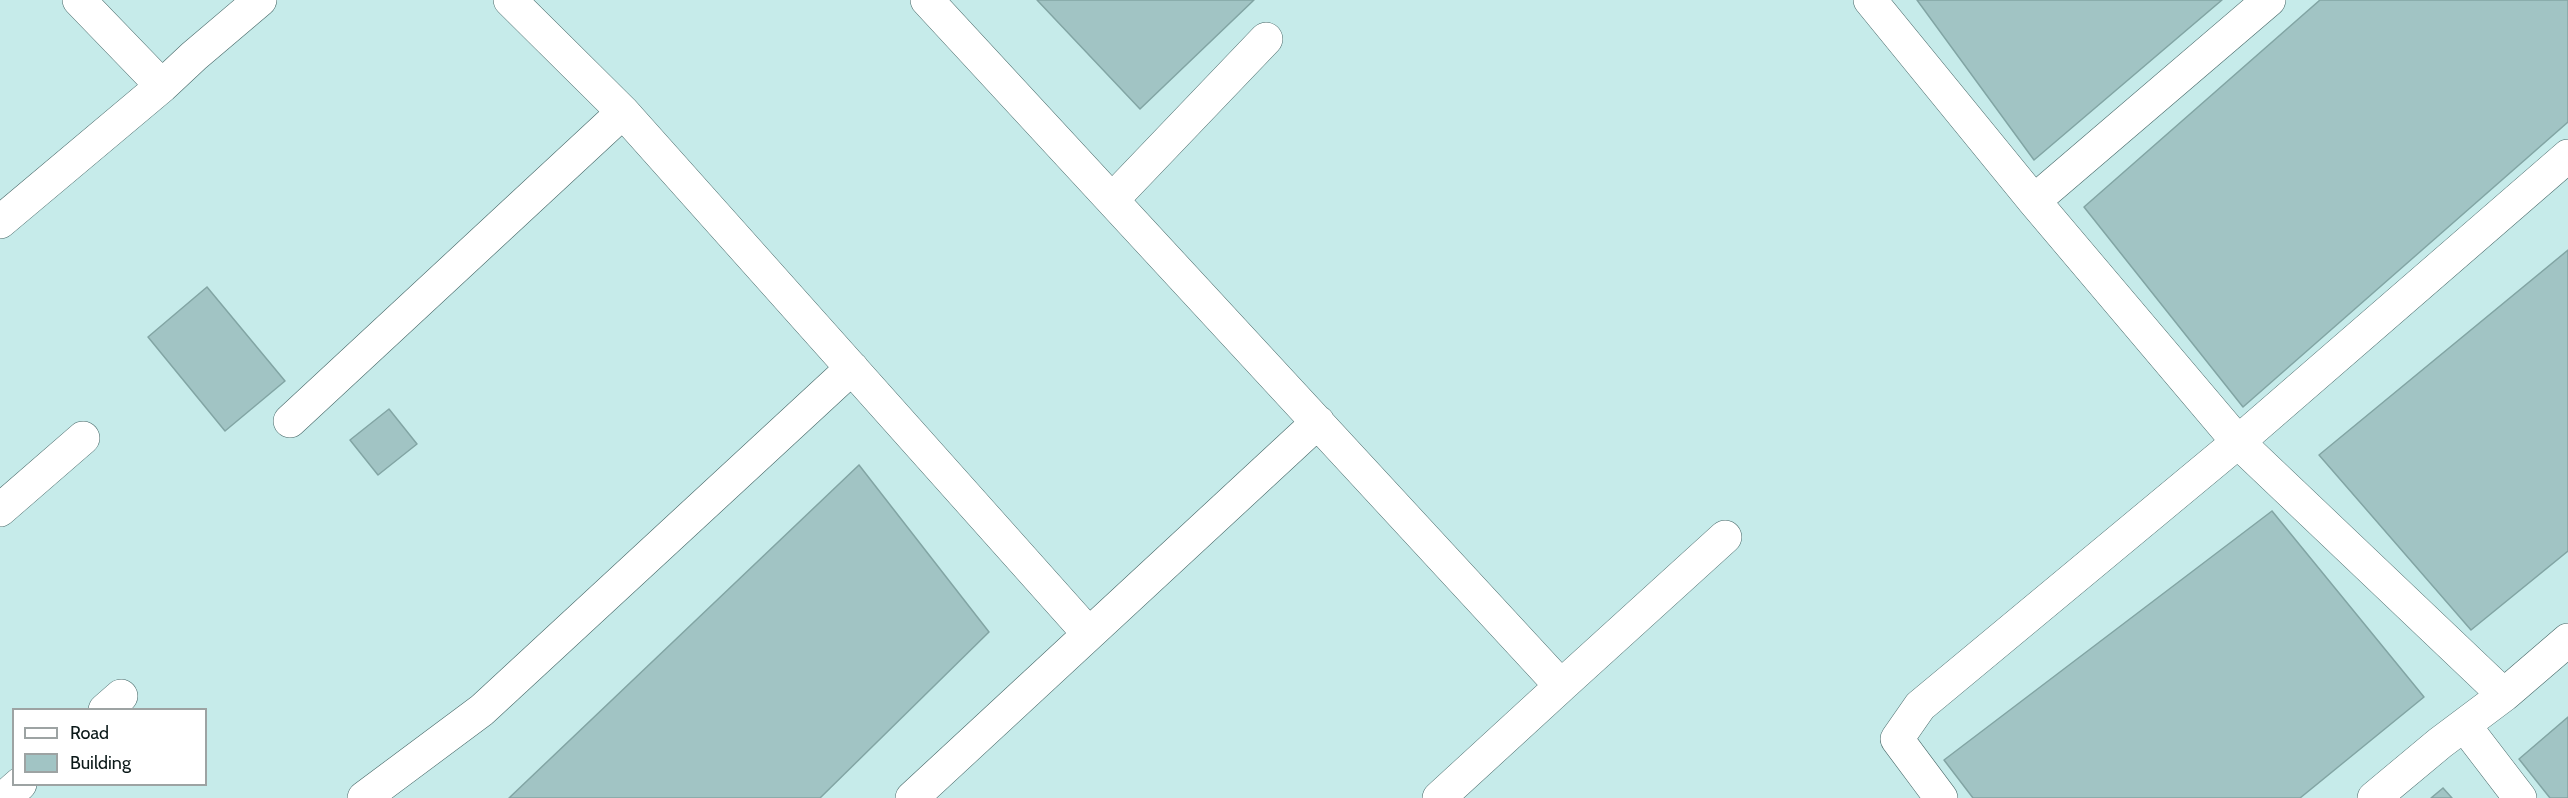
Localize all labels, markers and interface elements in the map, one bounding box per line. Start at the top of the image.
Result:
legend [12,708,207,786]
text: Road [70,722,109,744]
text: Building [70,752,131,774]

